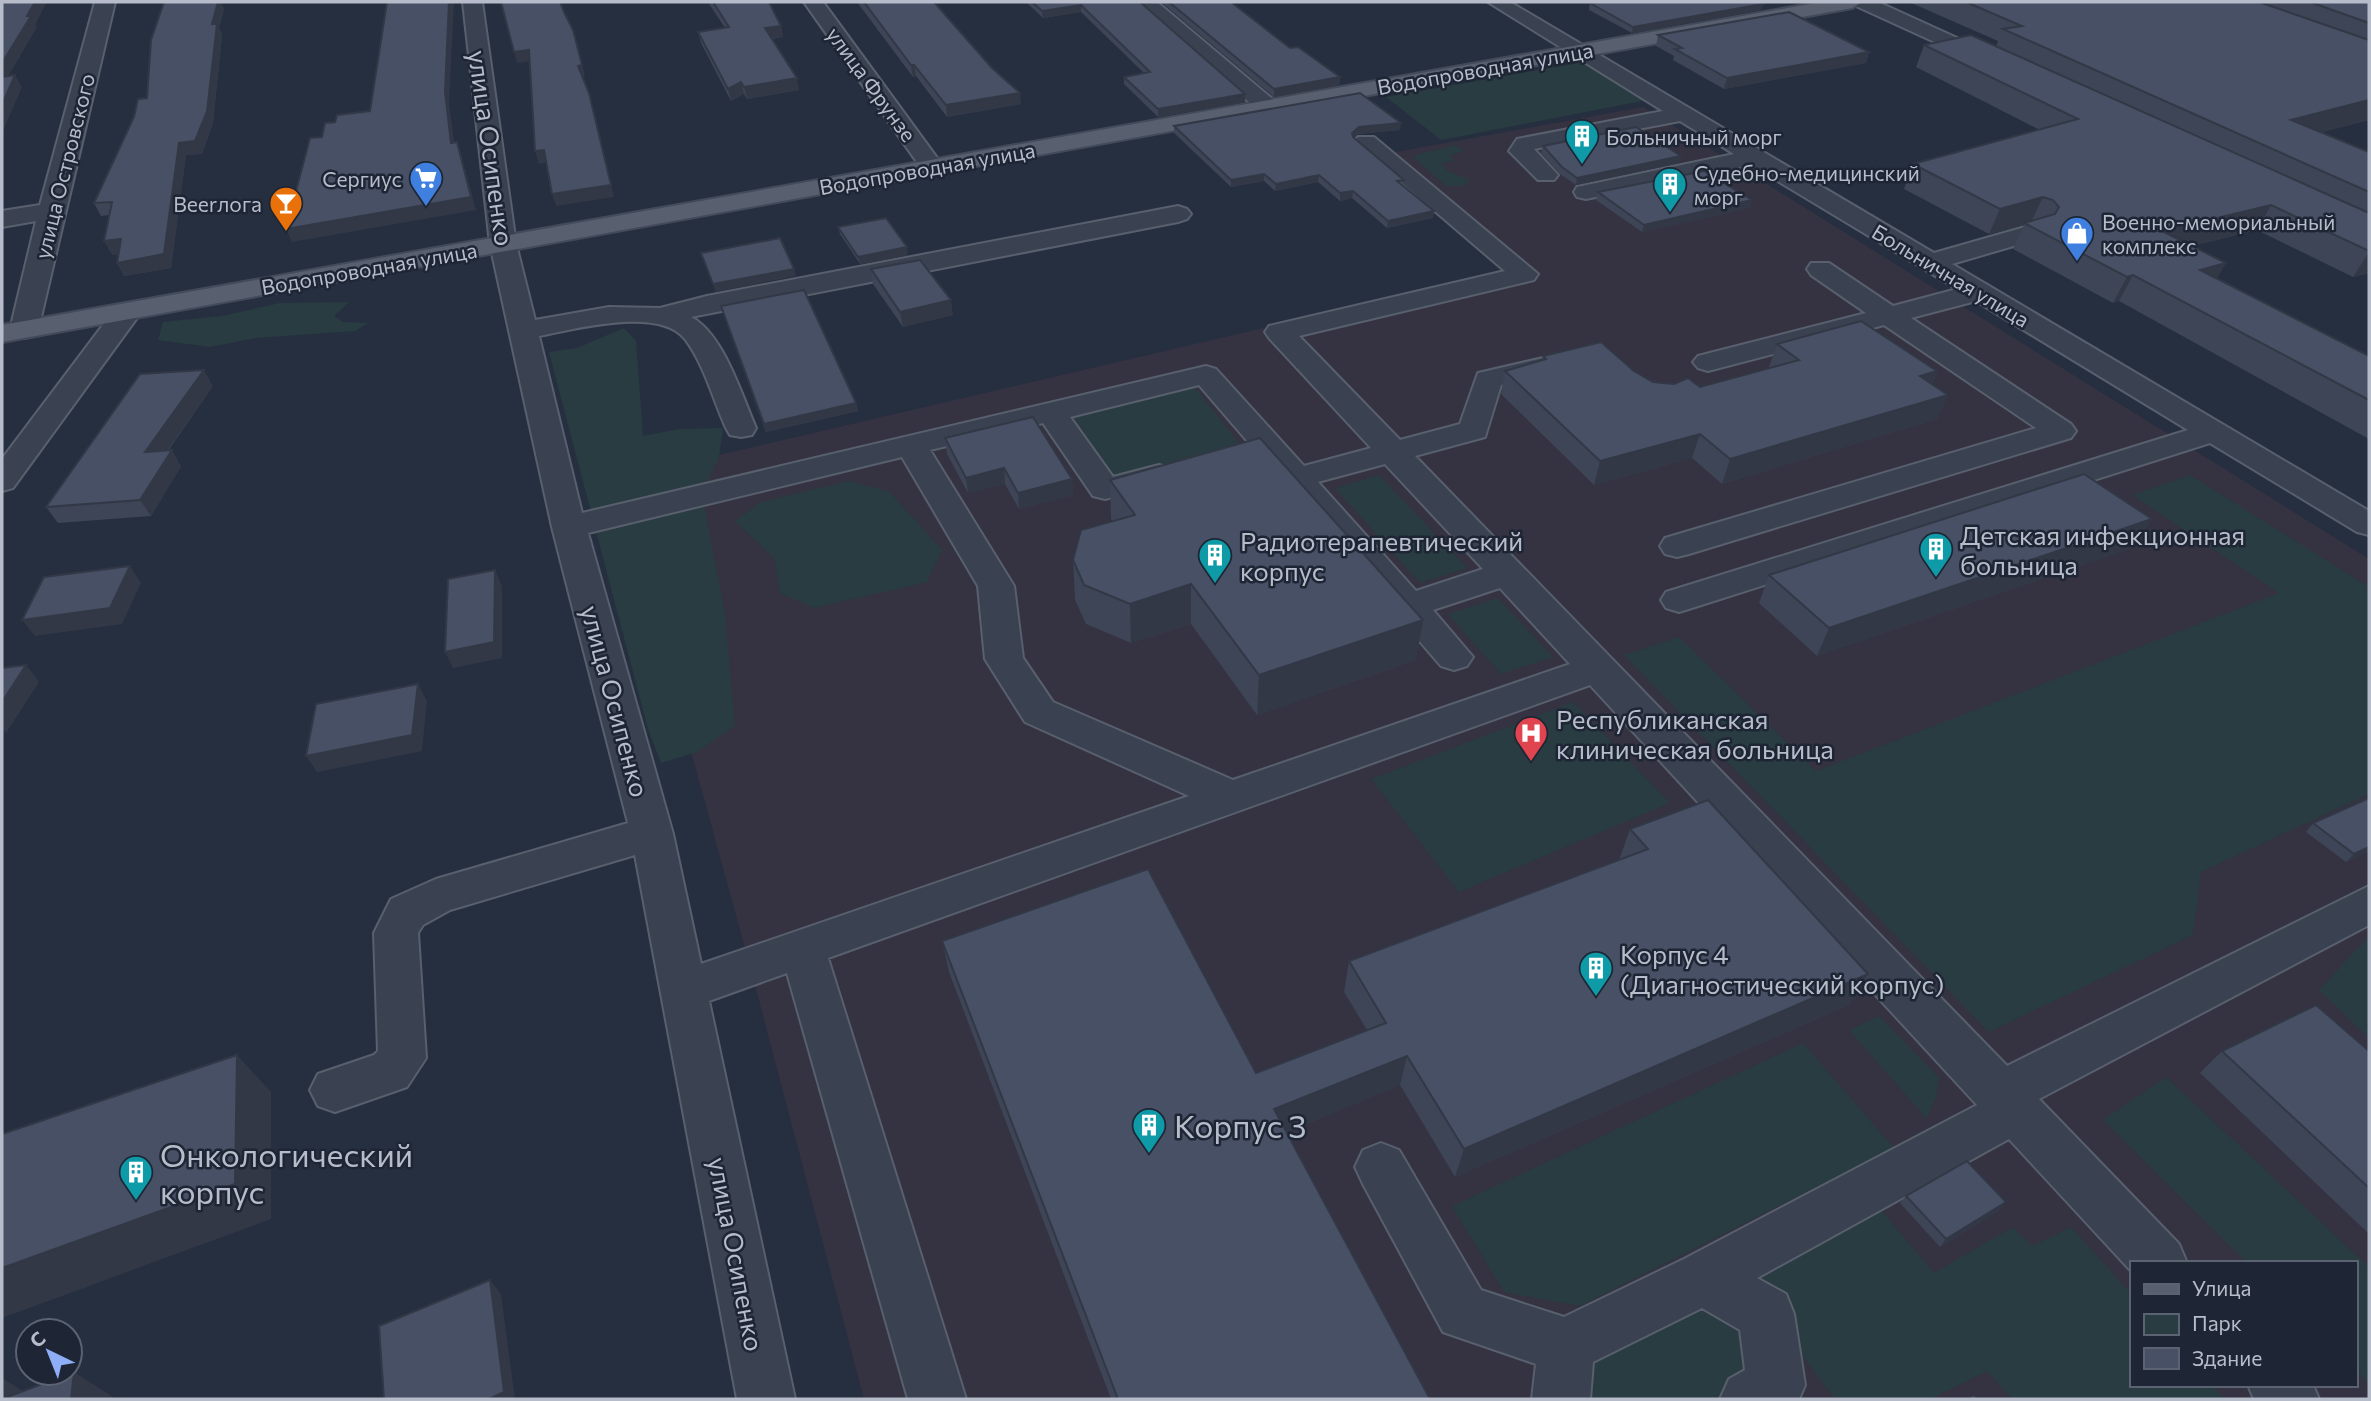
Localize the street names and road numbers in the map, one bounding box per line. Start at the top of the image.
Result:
street label: улица Фрунзе [822,22,922,146]
street label: Водопроводная улица [1375,37,1595,99]
street label: улица Осипенко [463,48,521,248]
street label: улица Островского [29,71,99,261]
street label: Водопроводная улица [817,137,1037,199]
street label: Больничная улица [1868,218,2034,332]
street label: Водопроводная улица [259,237,479,299]
street label: улица Осипенко [575,602,657,800]
street label: улица Осипенко [703,1154,771,1354]

